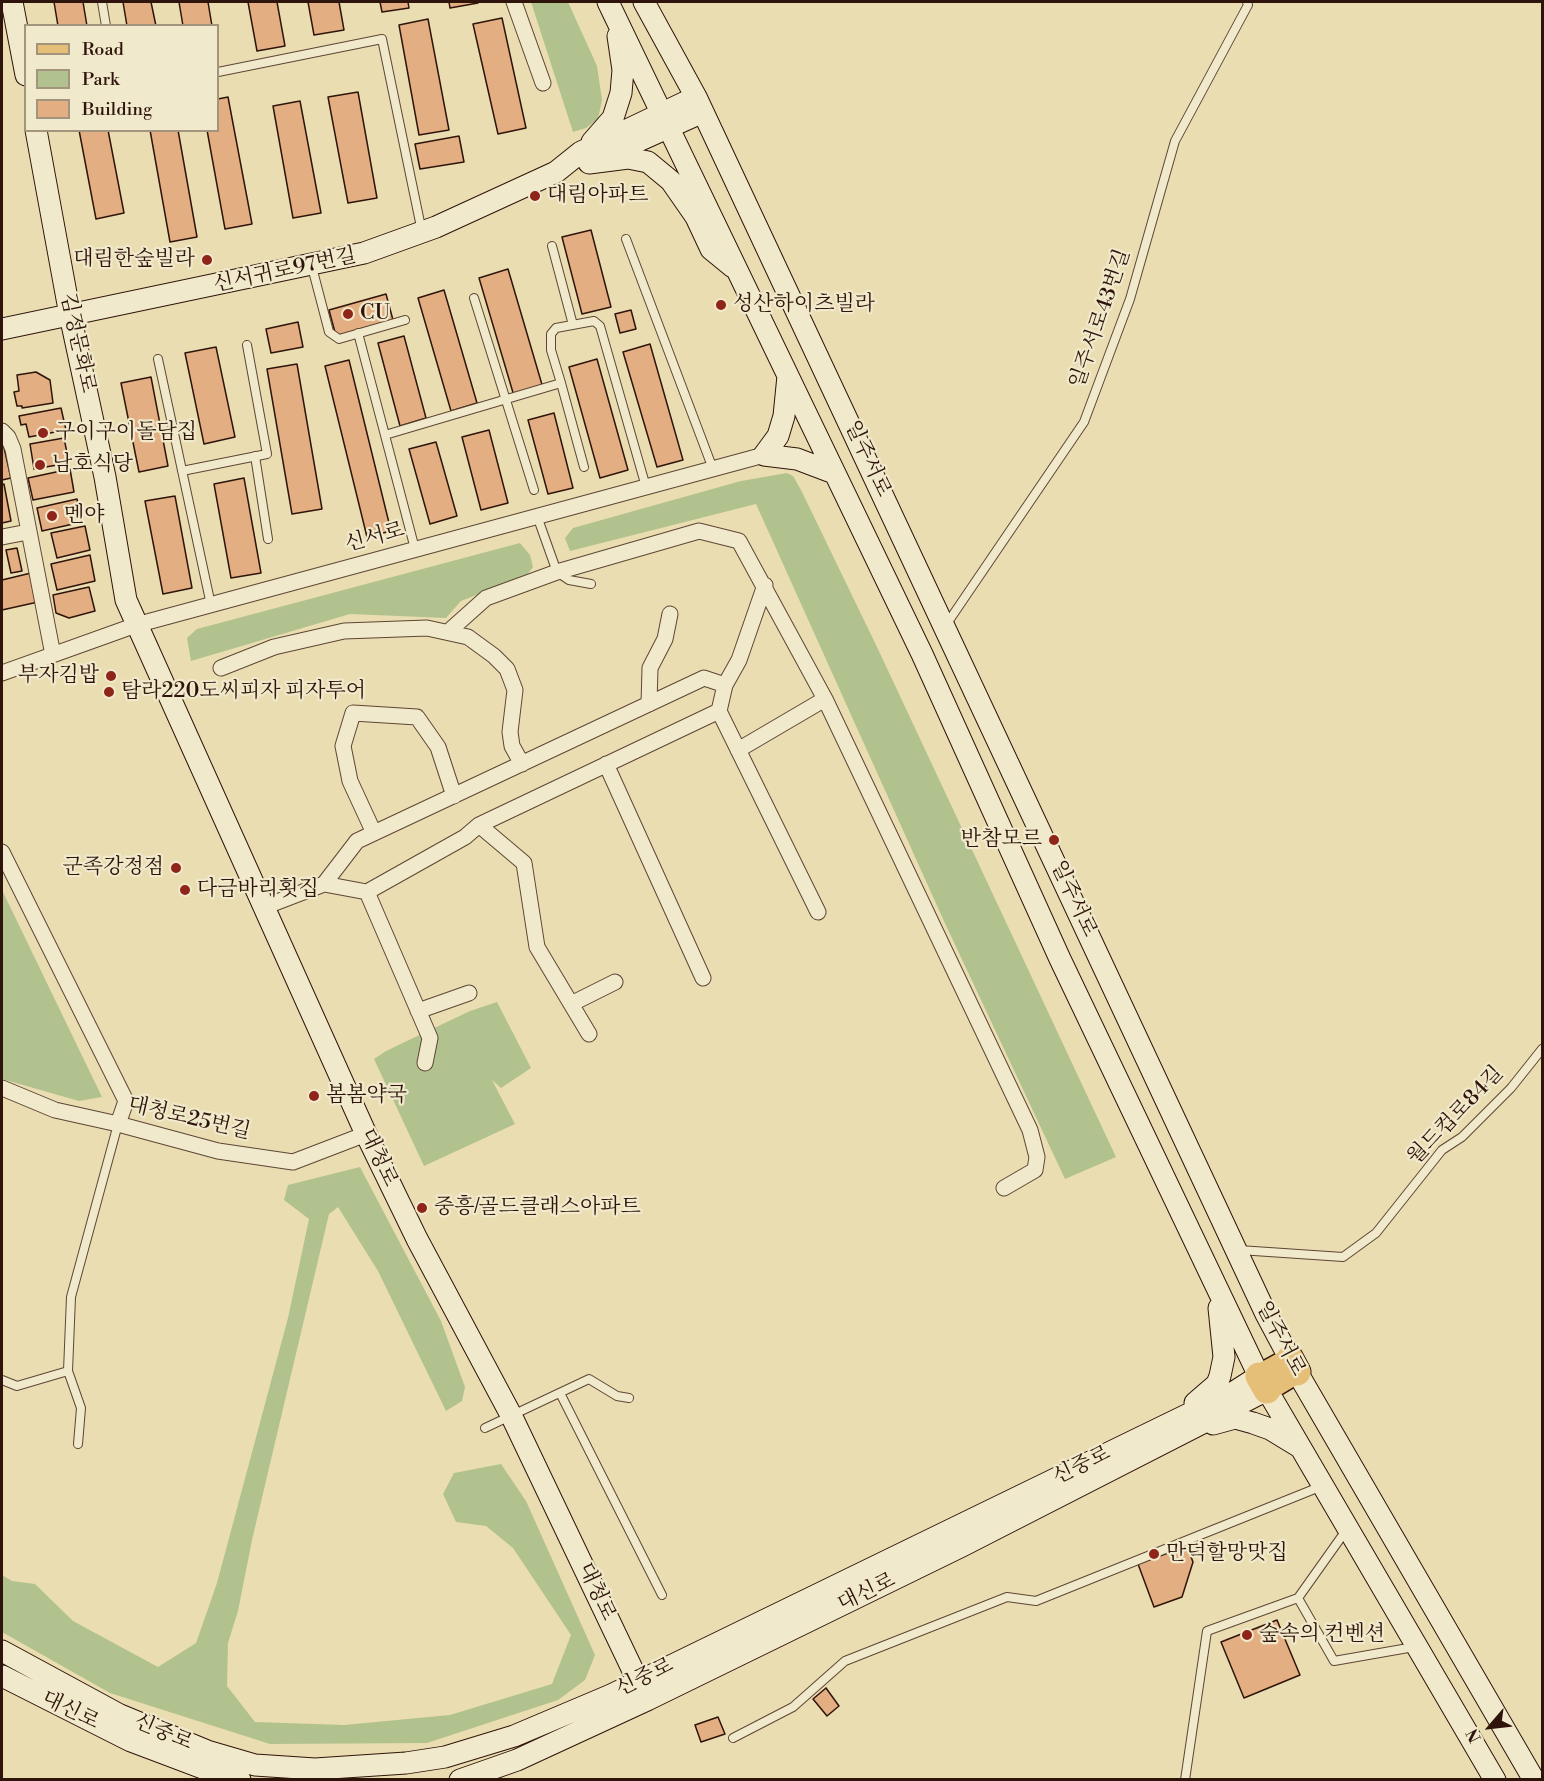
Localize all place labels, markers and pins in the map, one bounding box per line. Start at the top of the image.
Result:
place label: 대림아파트 [547,183,648,209]
marker: 대림아파트 [528,189,542,203]
place label: 대림한숲빌라 [73,247,195,273]
marker: 대림한숲빌라 [200,253,214,267]
place label: 성산하이츠빌라 [733,292,875,318]
marker: 성산하이츠빌라 [714,298,728,312]
place label: CU [360,301,390,327]
marker: CU [341,307,355,321]
place label: 구이구이돌담집 [55,420,197,446]
marker: 구이구이돌담집 [36,426,50,440]
place label: 남호식당 [52,452,133,478]
marker: 남호식당 [33,458,47,472]
place label: 멘야 [64,503,105,529]
marker: 멘야 [45,509,59,523]
place label: 부자김밥 [18,663,99,689]
marker: 부자김밥 [104,669,118,683]
place label: 탐라220도씨피자 피자투어 [121,679,366,705]
marker: 탐라220도씨피자 피자투어 [102,685,116,699]
place label: 반참모르 [961,827,1042,853]
marker: 반참모르 [1047,833,1061,847]
place label: 군족강정점 [63,855,164,881]
marker: 군족강정점 [169,861,183,875]
place label: 다금바리횟집 [197,877,319,903]
marker: 다금바리횟집 [178,883,192,897]
place label: 봄봄약국 [326,1083,407,1109]
marker: 봄봄약국 [307,1089,321,1103]
place label: 중흥/골드클래스아파트 [434,1195,641,1221]
marker: 중흥/골드클래스아파트 [415,1201,429,1215]
place label: 만덕할망맛집 [1166,1541,1288,1567]
marker: 만덕할망맛집 [1147,1547,1161,1561]
place label: 숲속의 컨벤션 [1259,1622,1385,1648]
marker: 숲속의 컨벤션 [1240,1628,1254,1642]

